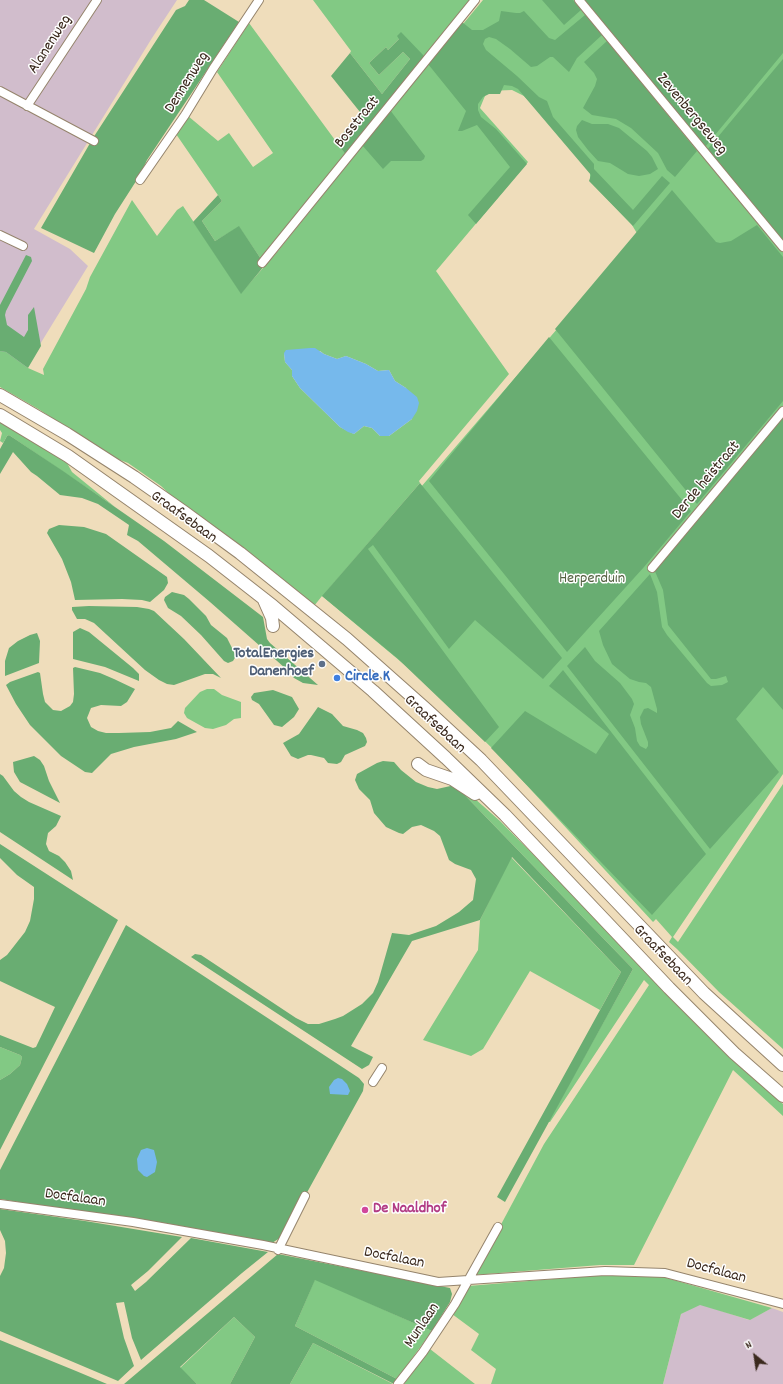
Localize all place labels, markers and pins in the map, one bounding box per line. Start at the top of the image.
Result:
place label: TotalEnergies Danenhoef [233,645,314,683]
marker: TotalEnergies Danenhoef [317,659,327,669]
place label: Circle K [345,668,390,688]
marker: Circle K [332,673,342,683]
place label: De Naaldhof [373,1200,446,1220]
marker: De Naaldhof [360,1205,370,1215]

